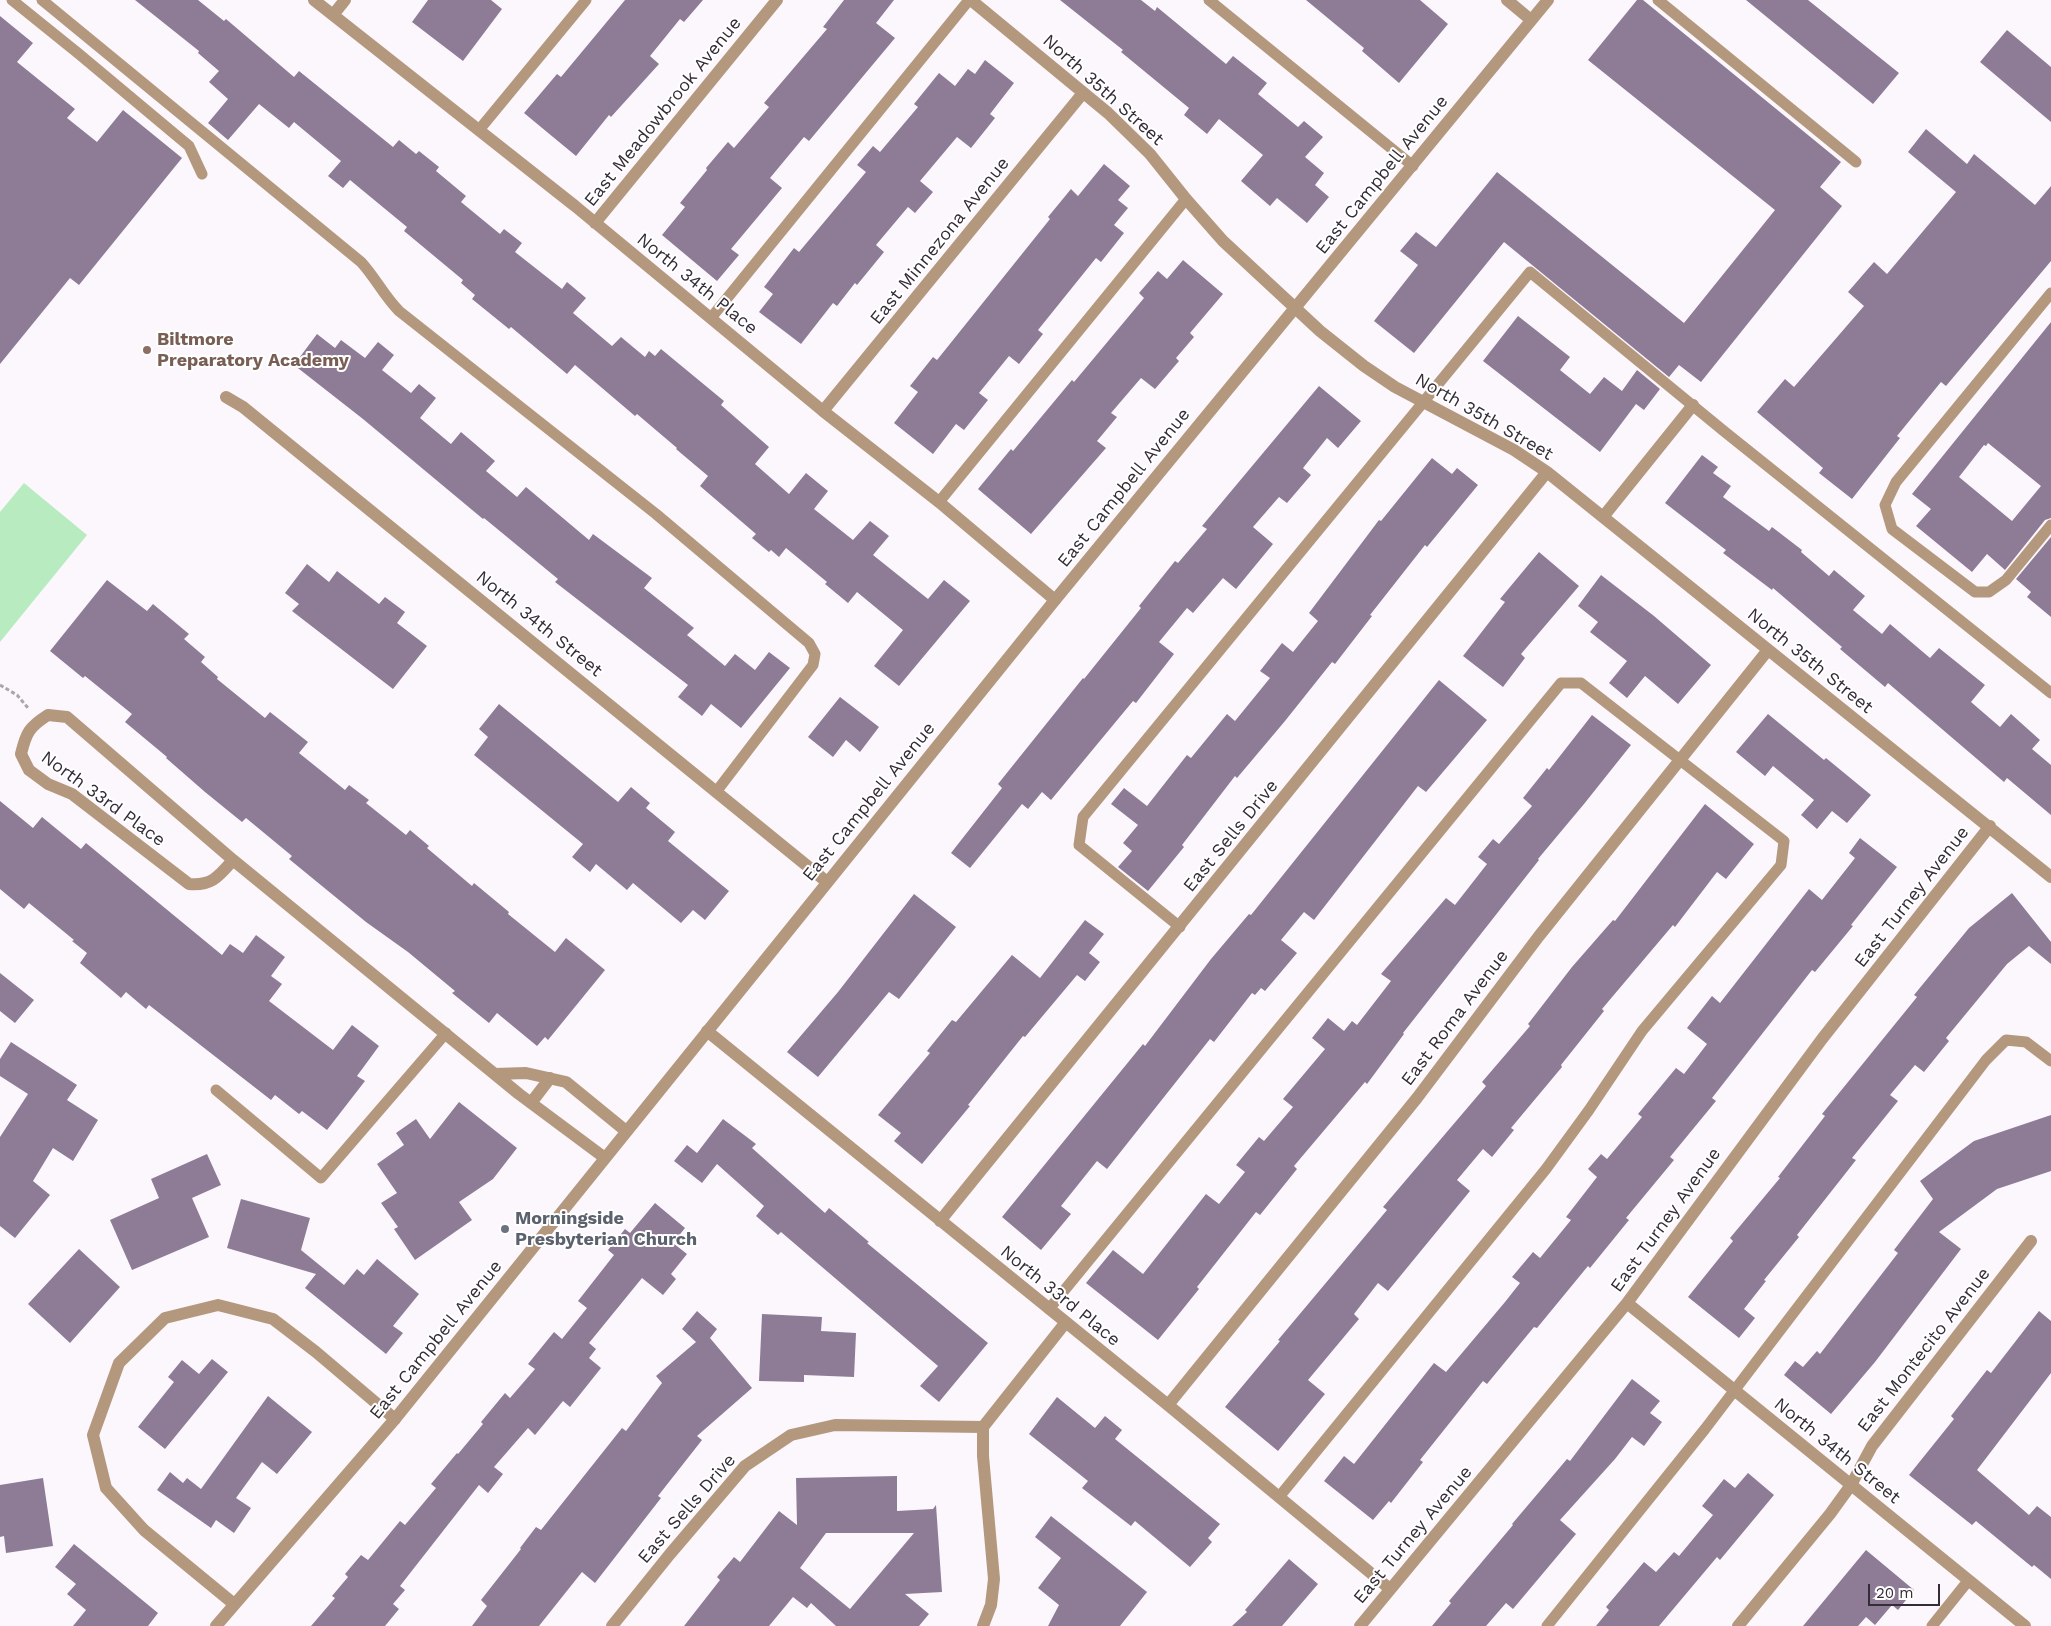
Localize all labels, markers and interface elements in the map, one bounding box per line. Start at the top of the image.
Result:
street label: East Meadowbrook Avenue [580,13,746,211]
street label: North 35th Street [1038,30,1168,150]
street label: East Campbell Avenue [1311,91,1453,259]
street label: East Minnezona Avenue [866,153,1014,329]
street label: North 34th Place [632,229,762,339]
place label: Biltmore Preparatory Academy [157,329,349,372]
marker: Biltmore Preparatory Academy [141,344,153,356]
street label: North 35th Street [1411,369,1557,465]
street label: East Campbell Avenue [1053,404,1195,572]
street label: North 34th Street [472,567,606,681]
street label: North 35th Street [1743,604,1877,718]
street label: East Campbell Avenue [798,718,940,886]
street label: North 33rd Place [37,747,169,851]
street label: East Sells Drive [1179,776,1283,896]
street label: East Turney Avenue [1850,822,1974,972]
street label: East Roma Avenue [1397,946,1513,1090]
street label: East Turney Avenue [1606,1144,1726,1296]
place label: Morningside Presbyterian Church [515,1208,697,1250]
marker: Morningside Presbyterian Church [499,1223,511,1235]
street label: North 33rd Place [996,1241,1124,1351]
street label: East Campbell Avenue [365,1256,507,1424]
street label: East Montecito Avenue [1853,1263,1995,1437]
street label: North 34th Street [1770,1394,1904,1508]
street label: East Sells Drive [634,1450,740,1568]
street label: East Turney Avenue [1349,1462,1477,1608]
scale bar [1871,1574,1944,1606]
text: 20 m [1876,1584,1914,1602]

